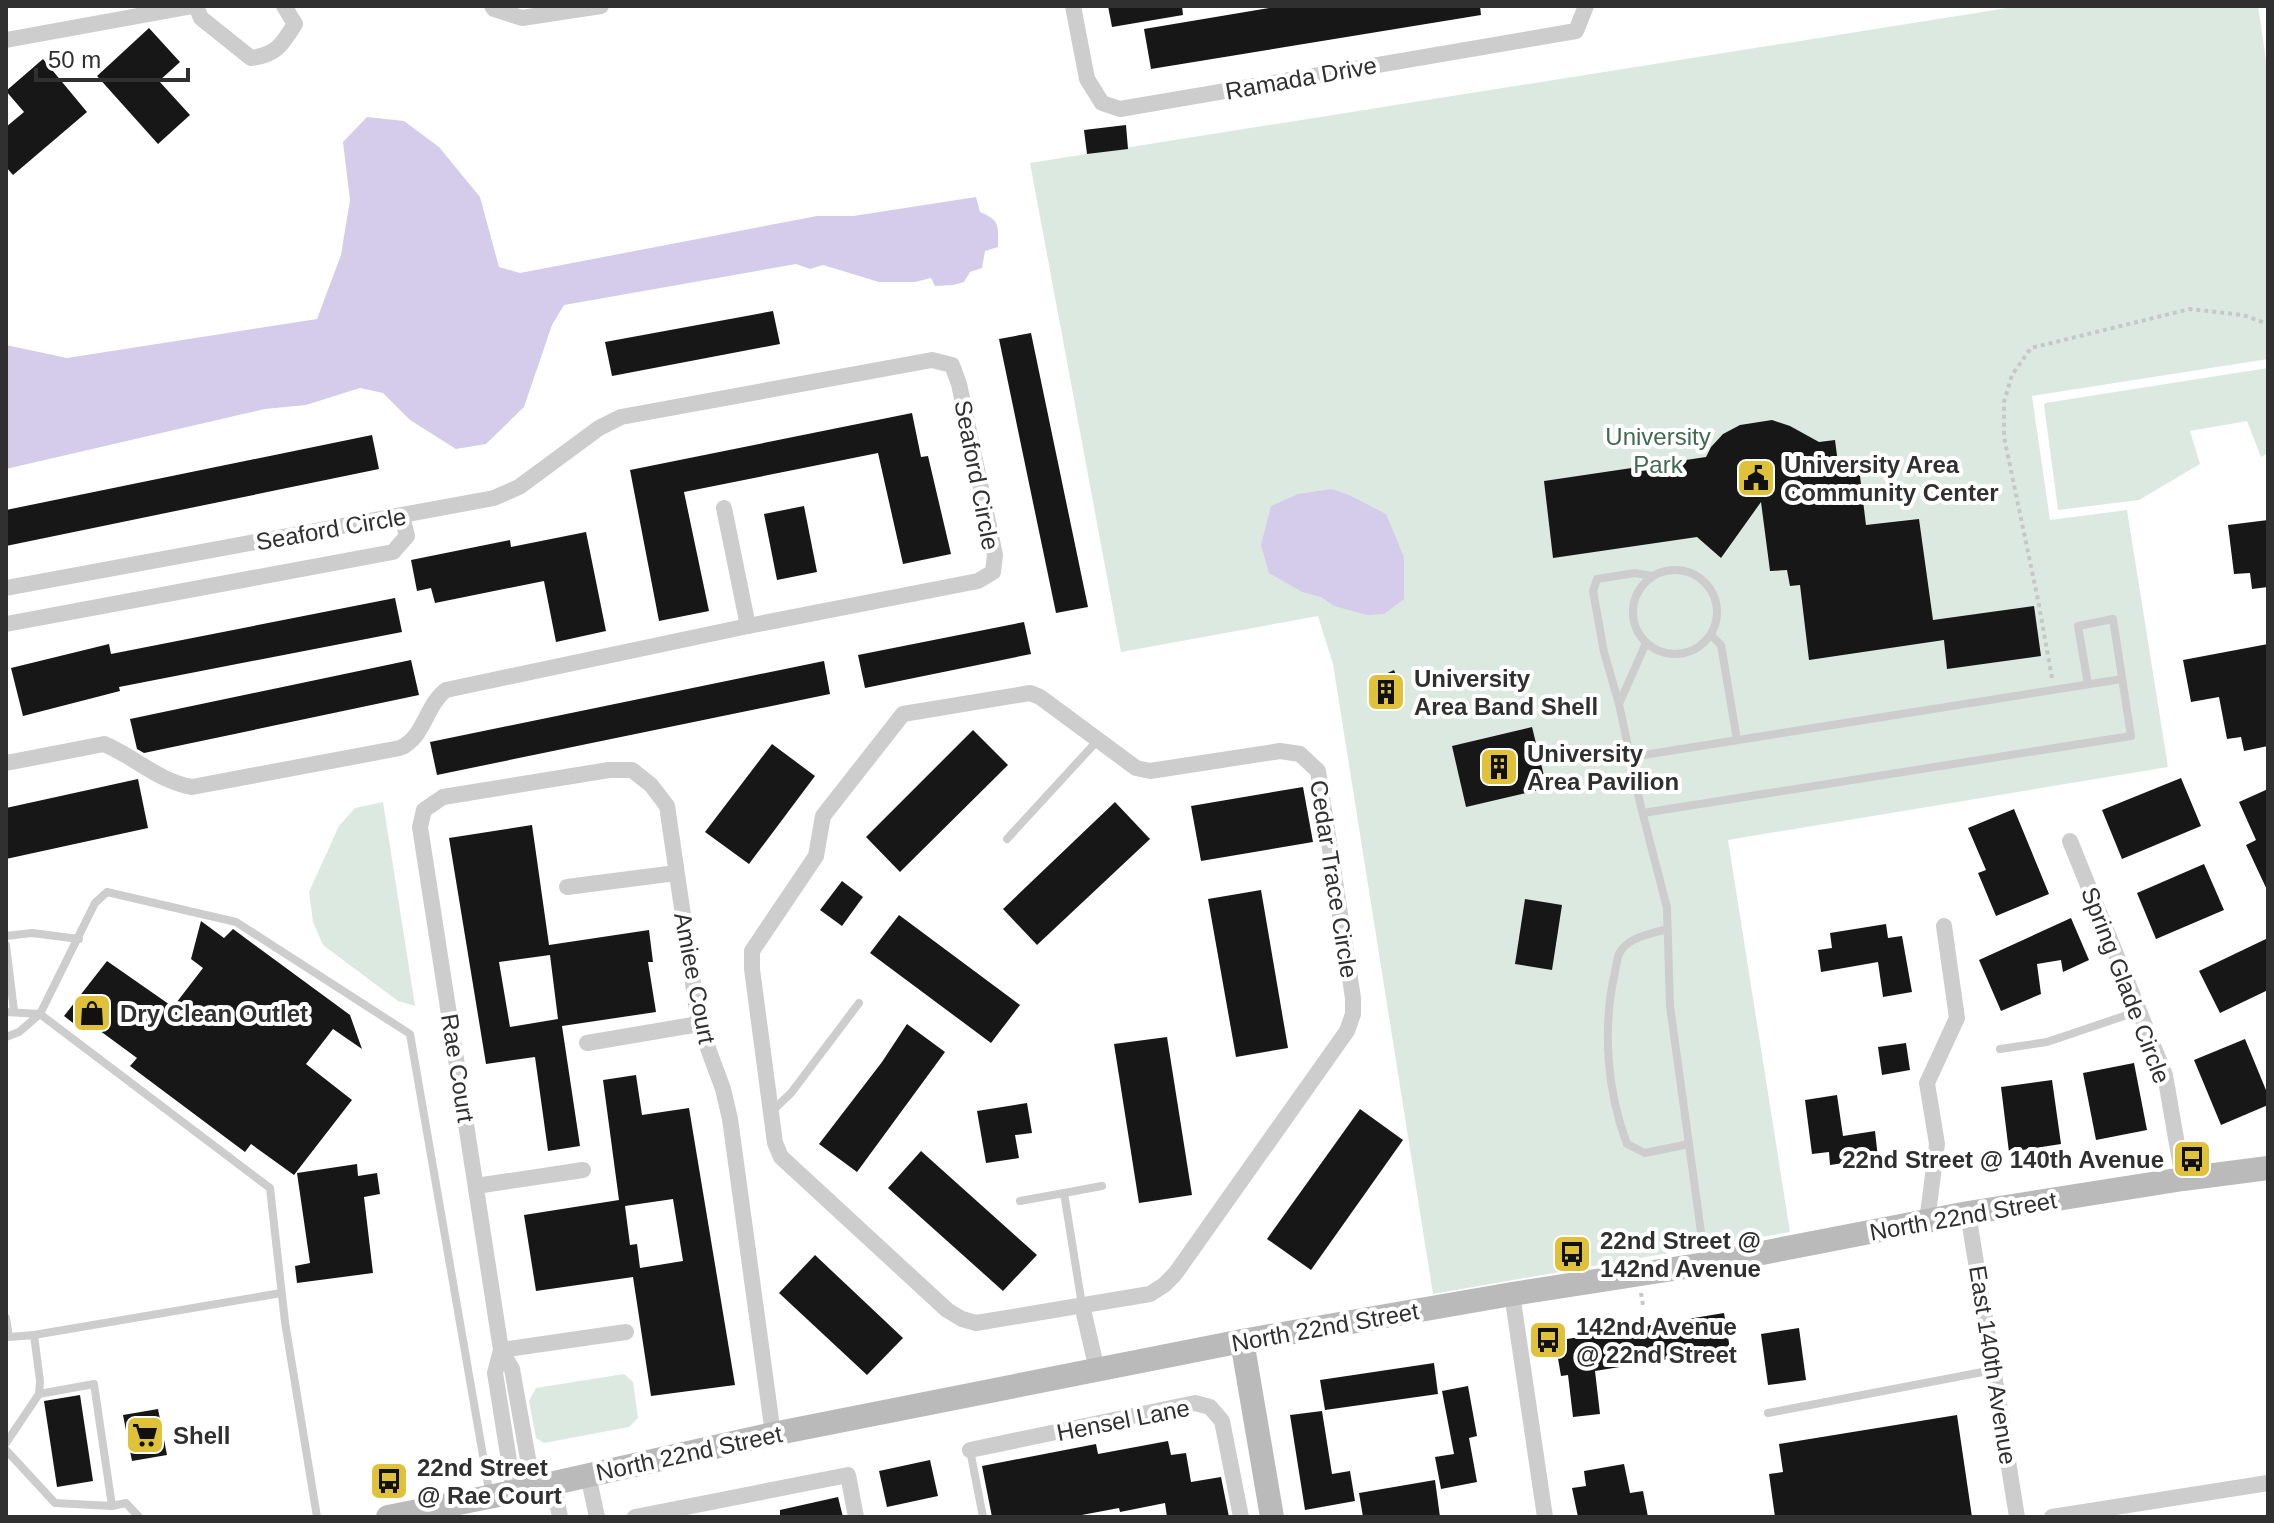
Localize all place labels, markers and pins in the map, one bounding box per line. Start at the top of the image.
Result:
place label: University Area Community Center [1784,451,1999,506]
public building icon: University Area Community Center [1735,457,1777,499]
place label: University Area Band Shell [1414,665,1598,720]
building icon: University Area Band Shell [1365,671,1407,713]
place label: University Area Pavilion [1527,740,1679,795]
building icon: University Area Pavilion [1478,746,1520,788]
shop icon: Dry Clean Outlet [71,992,113,1034]
place label: Dry Clean Outlet [120,1000,308,1027]
bus stop icon: 22nd Street @ 140th Avenue [2171,1138,2213,1180]
place label: 22nd Street @ 140th Avenue [1842,1146,2164,1173]
place label: 22nd Street @ 142nd Avenue [1600,1227,1761,1282]
bus stop icon: 22nd Street @ 142nd Avenue [1551,1233,1593,1275]
place label: 142nd Avenue @ 22nd Street [1576,1313,1737,1368]
bus stop icon: 142nd Avenue @ 22nd Street [1527,1319,1569,1361]
supermarket icon: Shell [124,1414,166,1456]
place label: Shell [173,1422,230,1449]
place label: 22nd Street @ Rae Court [417,1454,562,1509]
bus stop icon: 22nd Street @ Rae Court [368,1460,410,1502]

